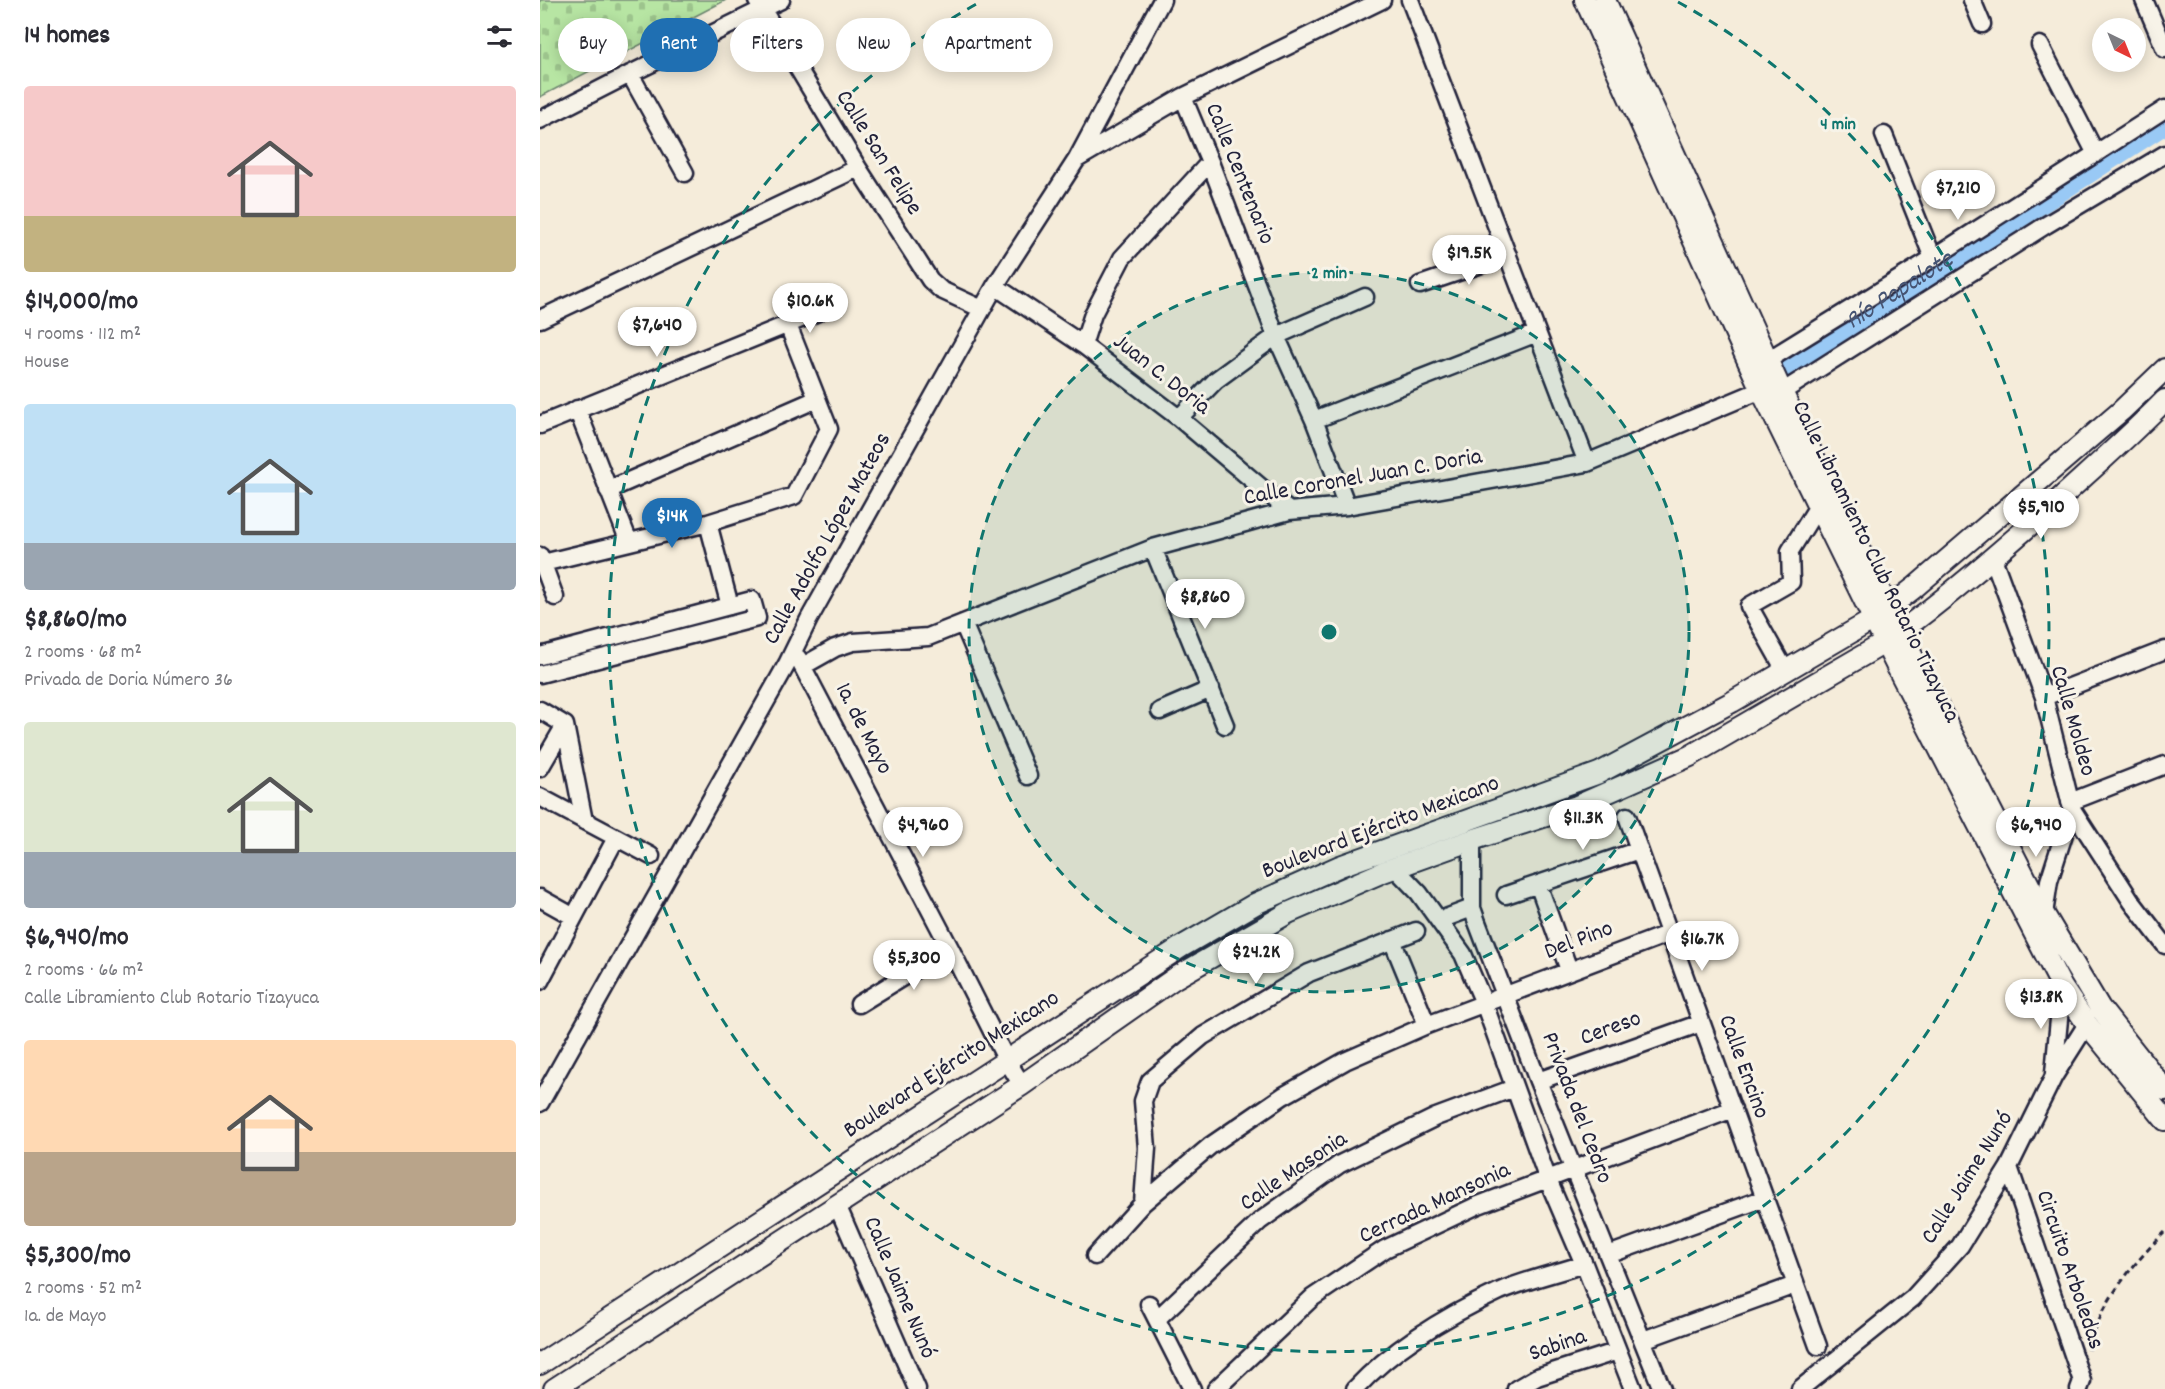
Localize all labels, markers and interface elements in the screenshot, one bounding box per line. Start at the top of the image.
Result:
text: 14 homes [24,18,110,55]
chip: Buy [558,18,628,72]
chip: Rent [640,18,718,72]
chip: Filters [730,18,824,72]
chip: New [836,18,911,72]
chip: Apartment [923,18,1053,72]
north arrow [2092,18,2146,72]
map controls [2092,18,2146,72]
icon: filters [483,20,516,53]
street label: Calle San Felipe [826,84,930,222]
street label: Calle Centenario [1195,98,1283,250]
text: 4 min [1820,113,1856,138]
icon: home [216,125,324,233]
pin: $7,210 [1909,170,2007,221]
text: $7,210 [1935,175,1981,203]
pin: $19.5K [1420,235,1518,286]
text: $19.5K [1446,240,1492,268]
water label: Río Papalote [1838,241,1962,340]
text: 2 min [1311,262,1347,287]
pin: $10.6K [761,283,859,334]
text: $14,000/mo [24,284,138,321]
text: $10.6K [786,288,834,316]
pin: $7,640 [608,307,706,358]
text: $7,640 [632,312,682,340]
text: 4 rooms · 112 m² [24,321,141,349]
street label: Juan C. Doria [1105,326,1218,425]
text: House [24,349,69,377]
street label: Calle Libramiento Club Rotario Tizayuca [1782,395,1968,729]
street label: Calle Adolfo López Mateos [755,427,901,651]
street label: Calle Coronel Juan C. Doria [1241,440,1486,516]
icon: home [216,443,324,551]
pin: $5,910 [1992,489,2090,540]
text: $5,910 [2017,494,2065,522]
pin: $14K [636,498,708,549]
text: $14K [656,503,688,531]
pin: $8,860 [1156,579,1254,630]
text: $8,860 [1180,584,1230,612]
text: $8,860/mo [24,602,127,639]
centre of rings [1319,622,1339,642]
text: 2 rooms · 68 m² [24,639,142,667]
street label: Calle Moldeo [2040,662,2104,780]
text: Privada de Doria Número 36 [24,667,233,695]
street label: 1a. de Mayo [825,677,901,781]
icon: home [216,761,324,869]
street label: Boulevard Ejército Mexicano [1257,767,1505,889]
pin: $11.3K [1534,800,1632,851]
text: $11.3K [1563,805,1603,833]
pin: $4,960 [874,807,972,858]
pin: $6,940 [1987,807,2085,858]
text: $4,960 [897,812,949,840]
text: $6,940 [2010,812,2062,840]
street label: Del Pino [1540,912,1618,970]
text: $6,940/mo [24,920,129,957]
pin: $16.7K [1653,921,1751,972]
text: $16.7K [1680,926,1724,954]
pin: $24.2K [1207,934,1305,985]
text: $24.2K [1232,939,1280,967]
pin: $5,300 [865,940,963,991]
text: $5,300 [887,945,941,973]
text: 2 rooms · 66 m² [24,957,144,985]
pin: $13.8K [1992,979,2090,1030]
street label: Boulevard Ejército Mexicano [837,982,1067,1148]
text: $13.8K [2019,984,2063,1012]
text: Calle Libramiento Club Rotario Tizayuca [24,985,319,1013]
street label: Cereso [1576,1002,1646,1056]
street label: Calle Encino [1708,1010,1778,1124]
street label: Privada del Cedro [1532,1027,1620,1189]
icon: home [216,1079,324,1187]
street label: Calle Jaime Nunó [1913,1105,2023,1251]
street label: Calle Masonia [1233,1123,1355,1221]
street label: Cerrada Mansonia [1354,1154,1517,1254]
street label: Circuito Arboledas [2026,1186,2112,1354]
street label: Calle Jaime Nunó [854,1212,944,1364]
text: $5,300/mo [24,1238,131,1275]
text: 2 rooms · 52 m² [24,1275,142,1303]
text: 1a. de Mayo [24,1303,107,1331]
street label: Sabina [1525,1320,1592,1372]

